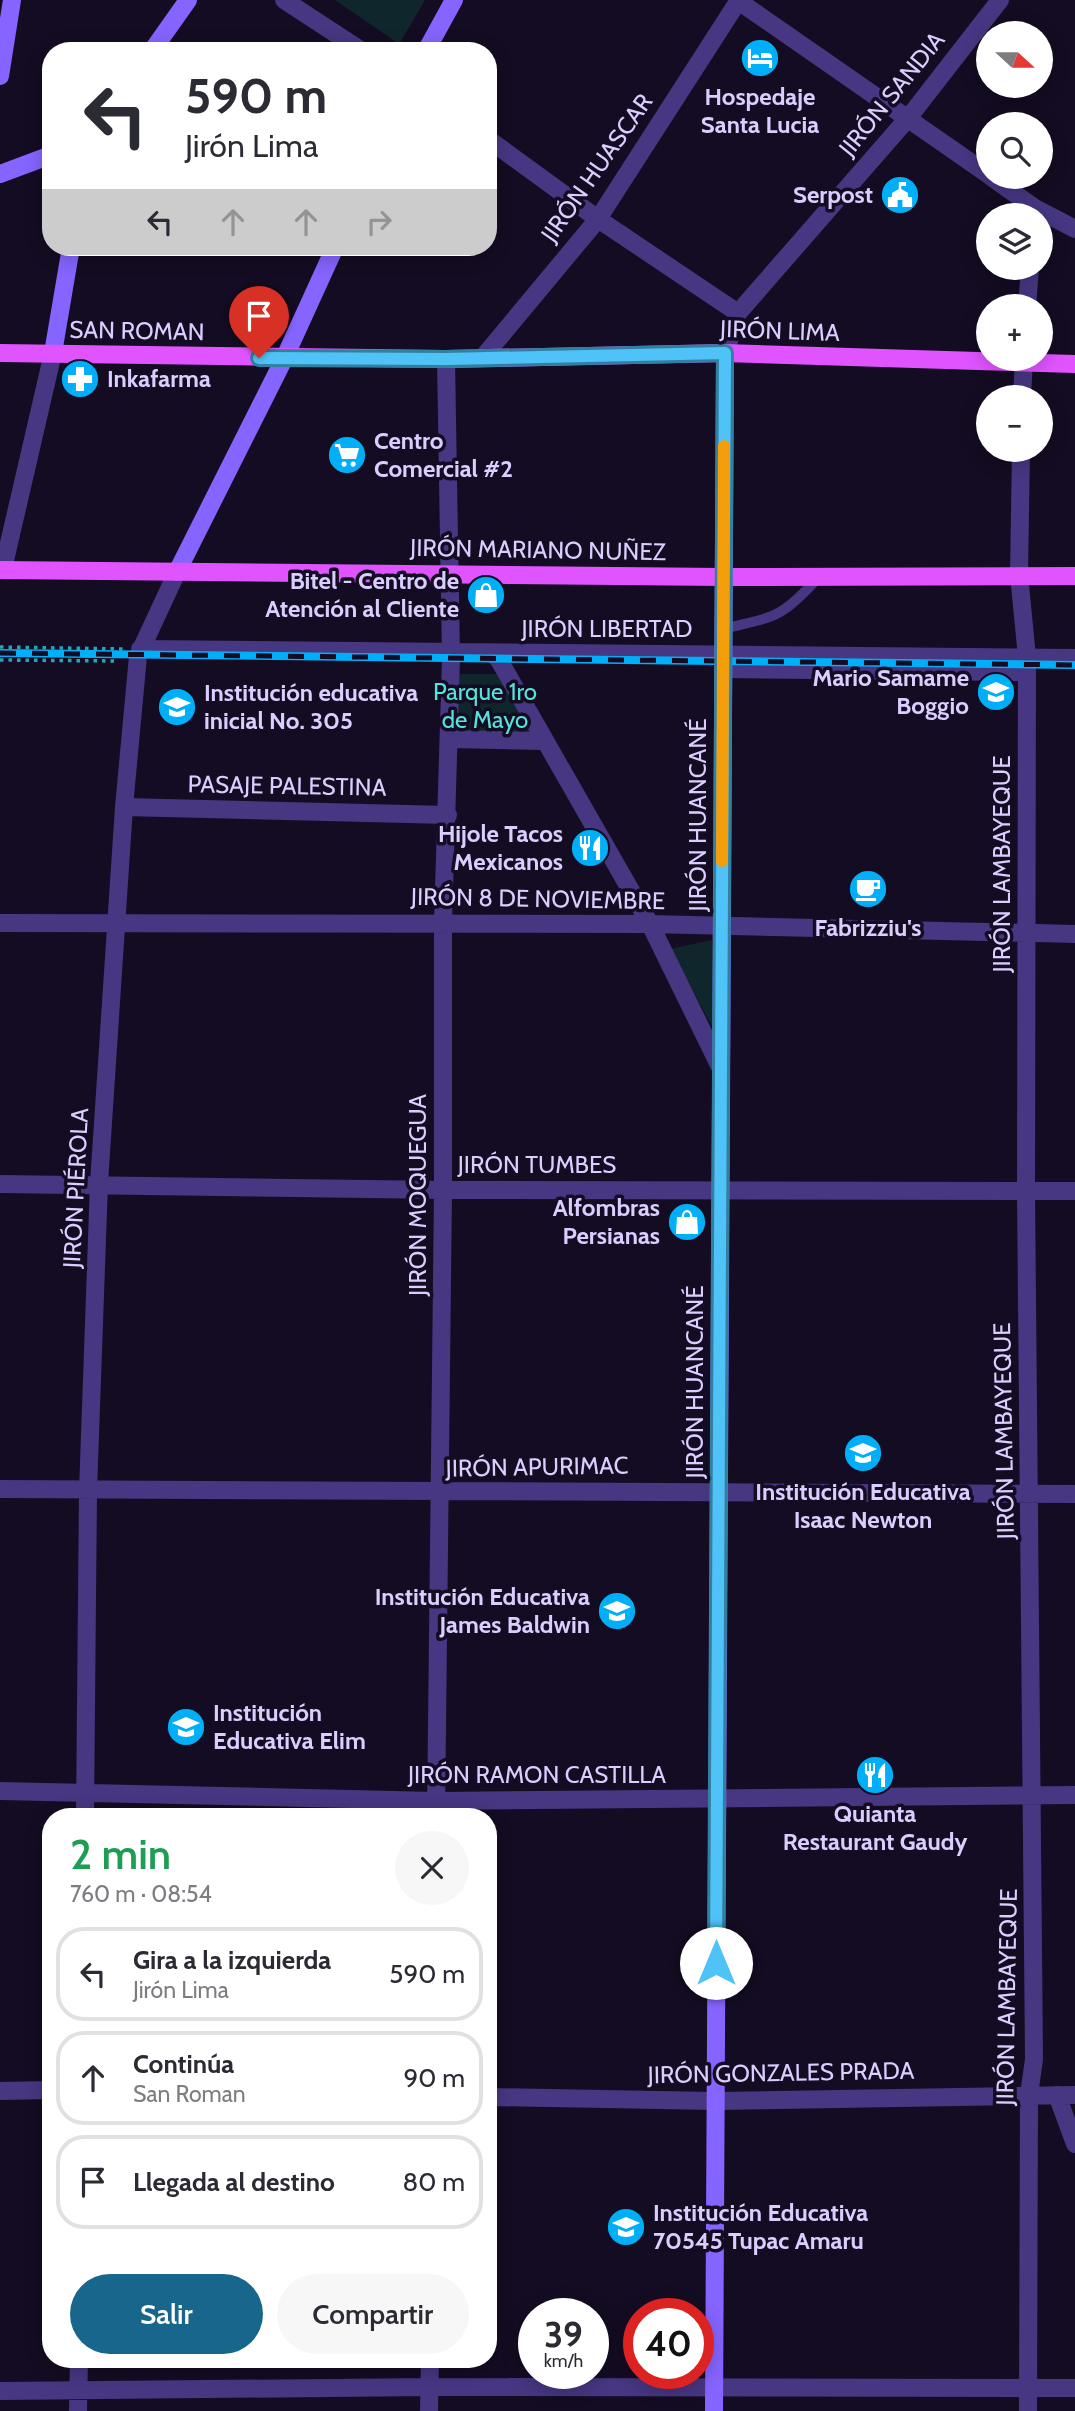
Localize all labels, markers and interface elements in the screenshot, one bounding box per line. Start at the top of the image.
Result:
north arrow [976,21,1054,98]
map controls [976,21,1053,462]
street label: JIRÓN SANDIA [832,26,951,162]
hotel icon: Hospedaje Santa Lucia [739,37,781,79]
text: 590 m [185,66,327,125]
icon: left [70,70,161,161]
place label: Hospedaje Santa Lucia [701,82,819,139]
street label: JIRÓN HUASCAR [534,88,659,248]
button: search [976,112,1053,189]
text: Jirón Lima [185,126,318,165]
public building icon: Serpost [879,174,921,216]
place label: Serpost [793,180,873,209]
icon: left [141,203,179,241]
icon: ahead [214,203,252,241]
icon: ahead [287,203,325,241]
icon: right [360,203,398,241]
button: layers [976,203,1053,280]
pin [229,286,289,358]
button: + [976,294,1053,371]
icon: arrive [240,297,278,335]
street label: JIRÓN LIMA [719,314,841,347]
street label: SAN ROMAN [69,315,205,346]
pharmacy icon: Inkafarma [59,358,101,400]
place label: Inkafarma [107,364,211,393]
button: − [976,385,1053,462]
place label: Centro Comercial #2 [374,426,513,483]
supermarket icon: Centro Comercial #2 [326,434,368,476]
street label: JIRÓN MARIANO NUÑEZ [409,533,667,566]
place label: Bitel - Centro de Atención al Cliente [265,566,459,623]
shop icon: Bitel - Centro de Atención al Cliente [465,574,507,616]
street label: JIRÓN LIBERTAD [520,614,693,643]
place label: Mario Samame Boggio [813,663,969,720]
school or university icon: Mario Samame Boggio [975,671,1017,713]
park label: Parque 1ro de Mayo [433,677,537,734]
place label: Institución educativa inicial No. 305 [204,678,418,735]
school or university icon: Institución educativa inicial No. 305 [156,686,198,728]
street label: JIRÓN HUANCANÉ [683,719,712,912]
street label: JIRÓN LAMBAYEQUE [987,755,1016,974]
street label: PASAJE PALESTINA [187,769,387,802]
place label: Hijole Tacos Mexicanos [438,819,563,876]
restaurant icon: Hijole Tacos Mexicanos [569,827,611,869]
cafe icon: Fabrizziu's [847,868,889,910]
street label: JIRÓN 8 DE NOVIEMBRE [410,882,665,915]
place label: Fabrizziu's [815,913,921,942]
street label: JIRÓN MOQUEGUA [403,1094,432,1297]
street label: JIRÓN PIÉROLA [57,1107,94,1270]
street label: JIRÓN TUMBES [457,1150,616,1179]
place label: Alfombras Persianas [553,1193,660,1250]
shop icon: Alfombras Persianas [666,1201,708,1243]
street label: JIRÓN HUANCANÉ [680,1286,709,1479]
street label: JIRÓN LAMBAYEQUE [987,1322,1020,1541]
school or university icon: Institución Educativa Isaac Newton [842,1432,884,1474]
street label: JIRÓN APURIMAC [444,1450,629,1483]
place label: Institución Educativa Isaac Newton [755,1477,971,1534]
place label: Institución Educativa James Baldwin [375,1582,590,1639]
school or university icon: Institución Educativa James Baldwin [596,1590,638,1632]
place label: Institución Educativa Elim [213,1698,366,1755]
school or university icon: Institución Educativa Elim [165,1706,207,1748]
restaurant icon: Quianta Restaurant Gaudy [854,1754,896,1796]
street label: JIRÓN RAMON CASTILLA [407,1760,666,1789]
place label: Quianta Restaurant Gaudy [783,1799,967,1856]
text: 2 min [70,1828,171,1880]
button: close [395,1831,469,1905]
text: 760 m · 08:54 [70,1880,212,1908]
street label: JIRÓN LAMBAYEQUE [990,1888,1023,2107]
position arrow [679,1926,753,2000]
text: Gira a la izquierda [133,1944,331,1976]
icon: left [74,1955,112,1993]
text: 590 m [389,1958,465,1990]
text: Jirón Lima [133,1976,229,2004]
text: Continúa [133,2048,234,2080]
street label: JIRÓN GONZALES PRADA [646,2056,915,2089]
icon: ahead [74,2059,112,2097]
text: 90 m [403,2062,465,2094]
text: San Roman [133,2080,246,2108]
icon: arrive [74,2163,112,2201]
text: Llegada al destino [133,2166,335,2198]
text: 80 m [402,2166,465,2198]
place label: Institución Educativa 70545 Tupac Amaru [653,2198,868,2255]
school or university icon: Institución Educativa 70545 Tupac Amaru [605,2206,647,2248]
button: Salir [70,2274,263,2354]
button: Compartir [277,2274,469,2354]
speed limit sign: 40 [623,2298,714,2389]
text: 39 [544,2313,583,2356]
text: km/h [544,2350,583,2372]

